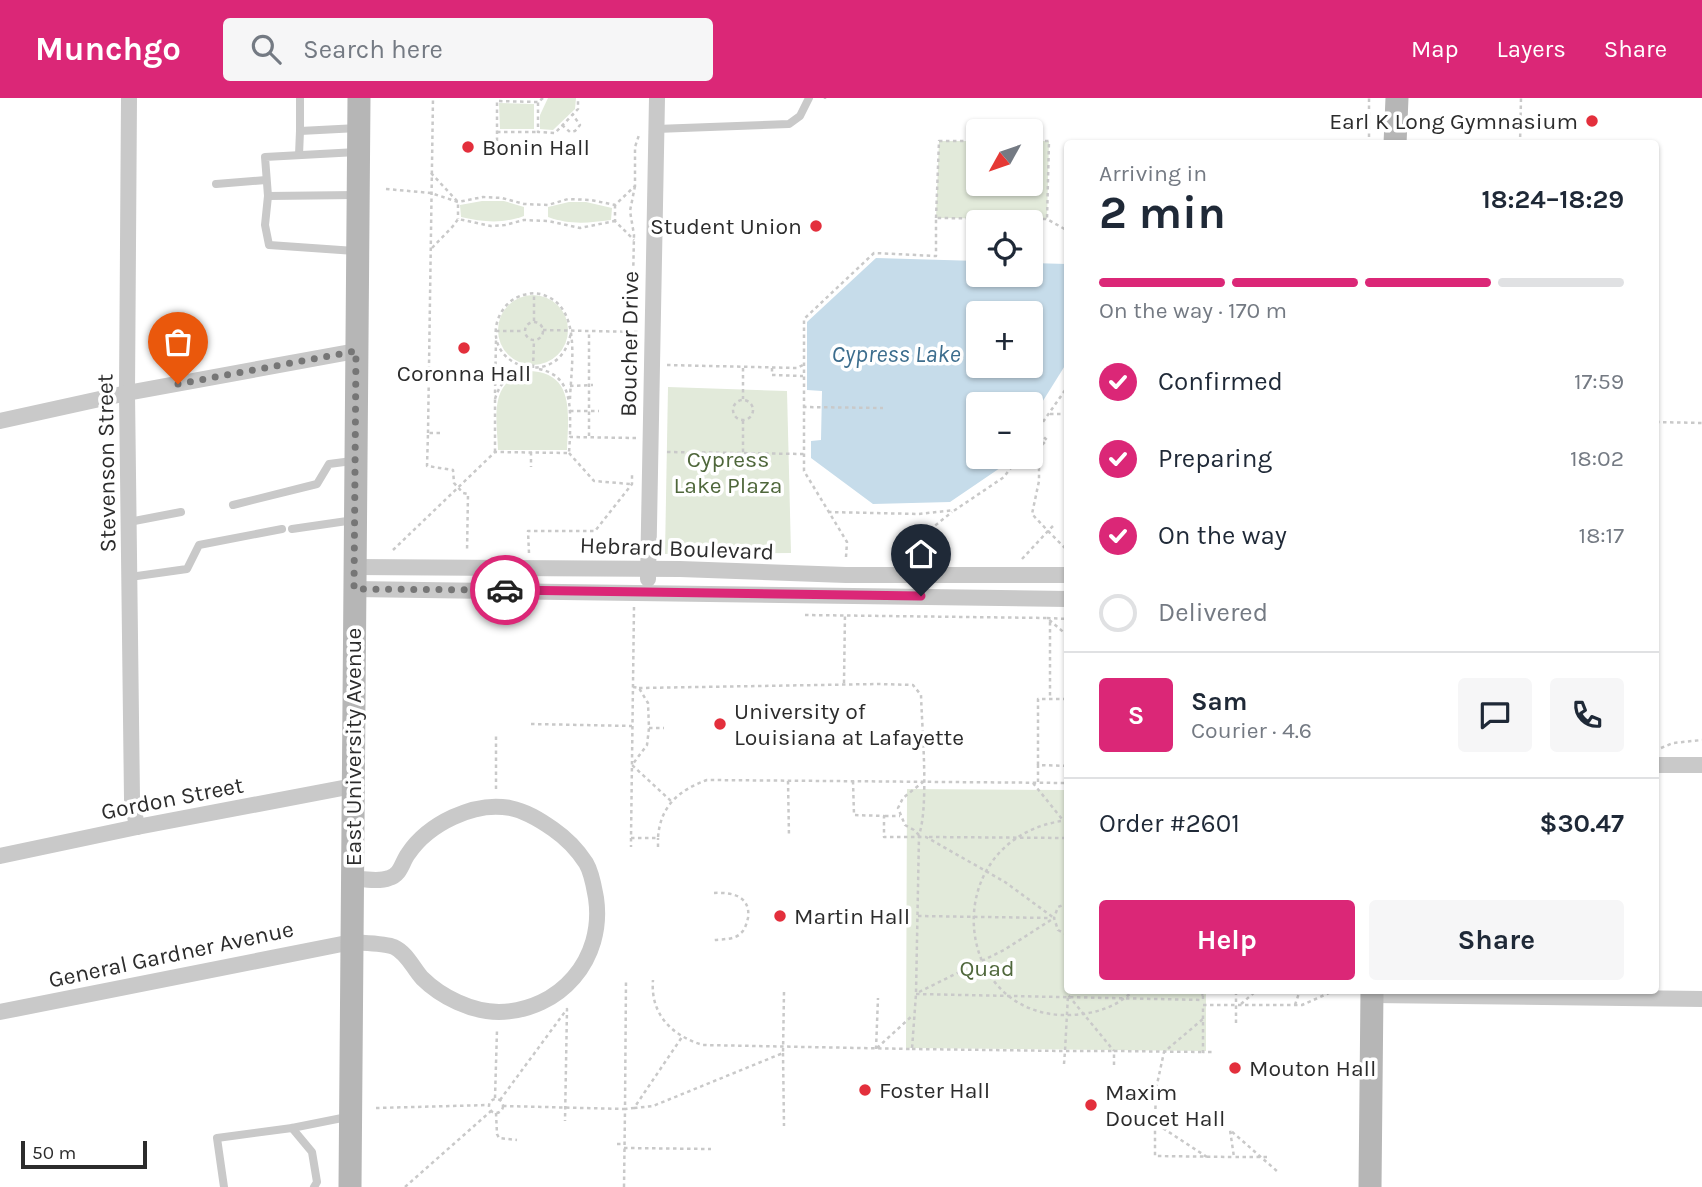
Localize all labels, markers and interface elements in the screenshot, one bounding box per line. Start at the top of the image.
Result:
search box [223,18,713,81]
text: Munchgo [35,30,181,68]
icon: search [247,30,285,68]
text: Search here [303,34,443,65]
text: Map [1411,35,1459,63]
text: Layers [1497,35,1566,63]
text: Share [1604,35,1667,63]
place label: Earl K Long Gymnasium [1329,108,1578,135]
marker: Earl K Long Gymnasium [1584,113,1600,129]
north arrow [966,119,1043,196]
map controls [966,119,1043,469]
place label: Bonin Hall [482,134,590,161]
marker: Bonin Hall [460,139,476,155]
text: Arriving in [1099,160,1207,187]
text: 18:24–18:29 [1481,184,1624,215]
text: 2 min [1099,186,1226,240]
button: locate [966,210,1043,287]
place label: Student Union [650,213,802,240]
marker: Student Union [808,218,824,234]
street label: Boucher Drive [615,271,644,417]
text: On the way · 170 m [1099,297,1287,324]
button: + [966,301,1043,378]
pin [148,312,208,384]
icon: bag [159,323,197,361]
marker: Coronna Hall [456,340,472,356]
water label: Cypress Lake [831,340,961,368]
place label: Coronna Hall [397,360,531,387]
icon: check [1099,363,1137,401]
text: Confirmed [1158,366,1283,397]
text: 17:59 [1574,368,1624,395]
street label: Stevenson Street [91,373,122,553]
button: − [966,392,1043,469]
icon: check [1099,440,1137,478]
text: Preparing [1158,443,1272,474]
text: 18:02 [1570,445,1624,472]
park label: Cypress Lake Plaza [673,446,783,499]
icon: check [1099,517,1137,555]
text: On the way [1158,520,1287,551]
text: 18:17 [1579,522,1624,549]
pin [891,524,951,596]
street label: Hebrard Boulevard [579,532,775,565]
icon: home [902,535,940,573]
courier [470,555,540,625]
icon: car [486,571,524,609]
text: Delivered [1158,597,1268,628]
street label: East University Avenue [340,628,367,866]
button: chat [1458,678,1532,752]
button: phone [1550,678,1624,752]
text: Sam [1191,686,1247,717]
place label: University of Louisiana at Lafayette [734,698,964,751]
text: S [1128,700,1144,731]
marker: University of Louisiana at Lafayette [712,716,728,732]
text: Courier · 4.6 [1191,717,1312,744]
street label: Gordon Street [99,771,246,826]
text: Order #2601 [1099,808,1240,839]
text: $30.47 [1539,808,1624,839]
button: Help [1099,900,1355,980]
button: Share [1369,900,1624,980]
place label: Martin Hall [794,903,910,930]
marker: Martin Hall [772,908,788,924]
street label: General Gardner Avenue [46,915,296,994]
park label: Quad [959,955,1015,982]
place label: Mouton Hall [1249,1055,1376,1082]
marker: Mouton Hall [1227,1060,1243,1076]
place label: Foster Hall [879,1077,990,1104]
place label: Maxim Doucet Hall [1105,1079,1225,1132]
marker: Foster Hall [857,1082,873,1098]
marker: Maxim Doucet Hall [1083,1097,1099,1113]
scale bar [21,1138,147,1170]
text: 50 m [32,1142,76,1164]

